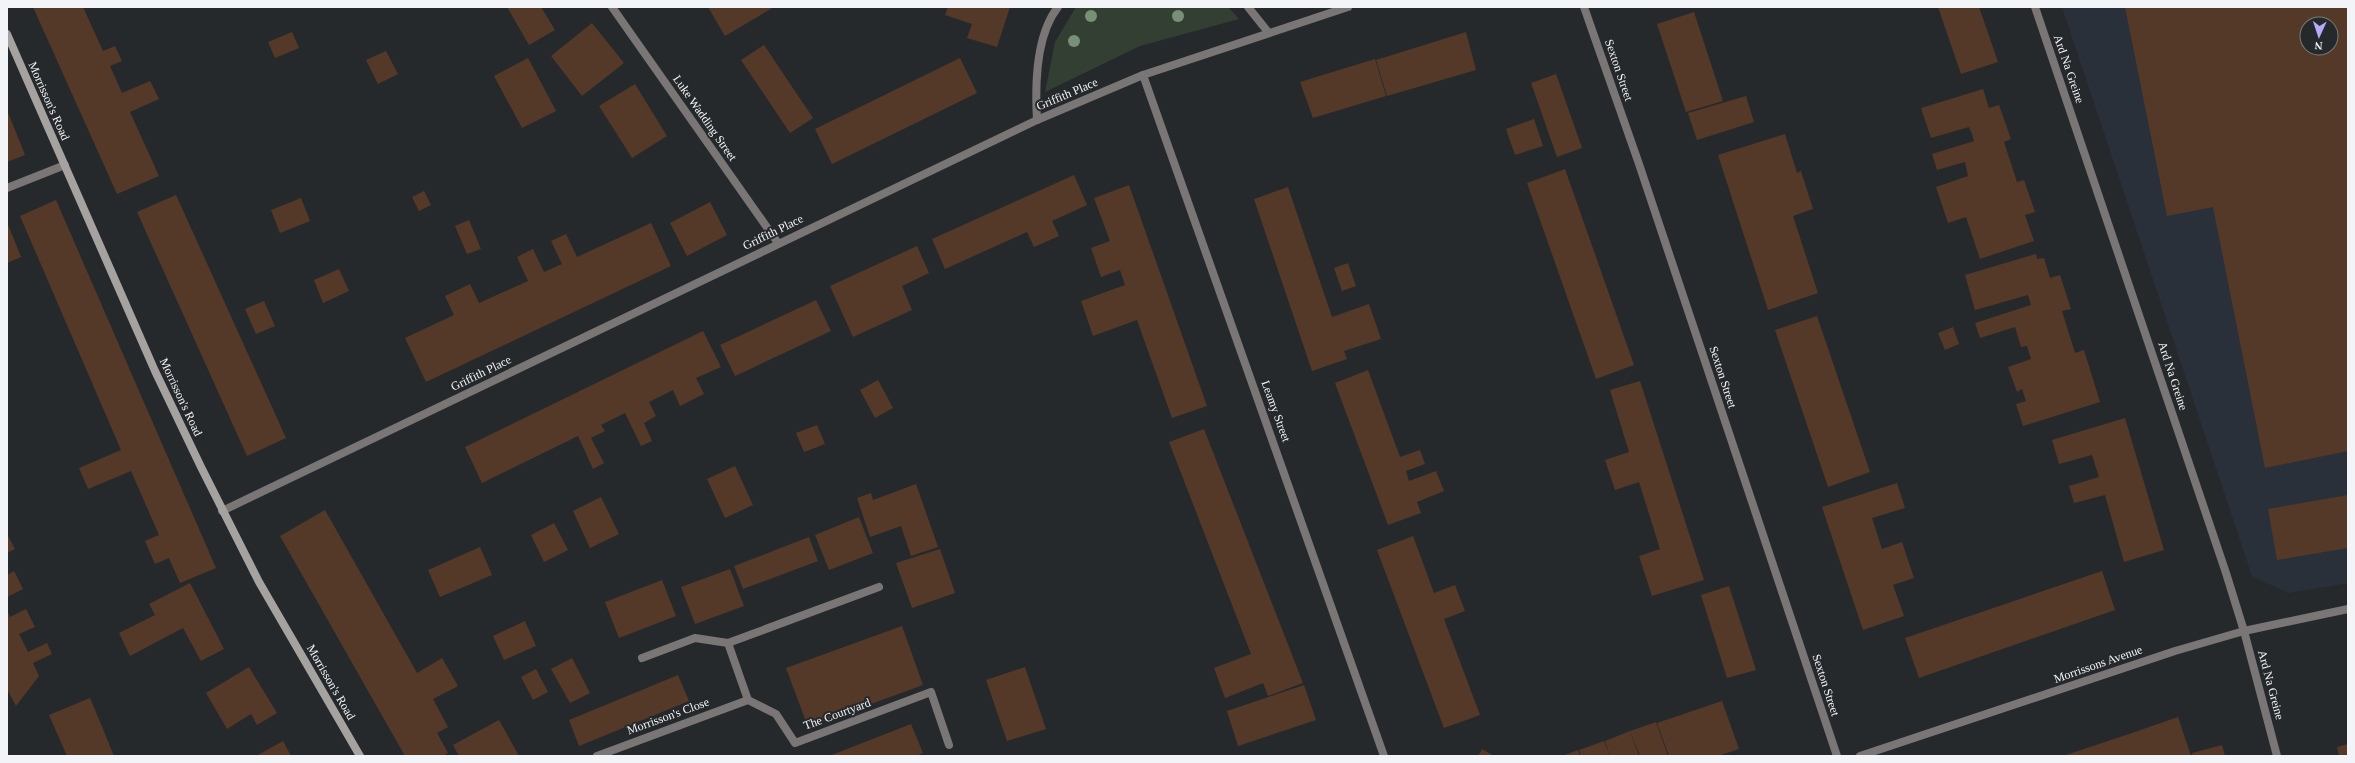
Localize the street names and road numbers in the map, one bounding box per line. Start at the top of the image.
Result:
street label: Ard Na Greine [2051,33,2087,105]
street label: Sexton Street [1602,37,1636,103]
street label: Morrisson's Road [25,60,73,142]
street label: Luke Wadding Street [670,72,740,164]
street label: Griffith Place [1034,75,1100,113]
street label: Griffith Place [741,211,805,253]
street label: Ard Na Greine [2155,340,2191,412]
street label: Sexton Street [1706,344,1740,410]
street label: Griffith Place [449,352,513,394]
street label: Morrisson's Road [157,356,205,438]
street label: Leamy Street [1258,378,1294,444]
street label: Morrisson's Road [304,642,358,722]
street label: Morrissons Avenue [2052,642,2144,686]
street label: Ard Na Greine [2255,649,2287,721]
street label: Sexton Street [1809,652,1843,718]
street label: Morrisson's Close [625,695,711,737]
street label: The Courtyard [802,695,872,733]

